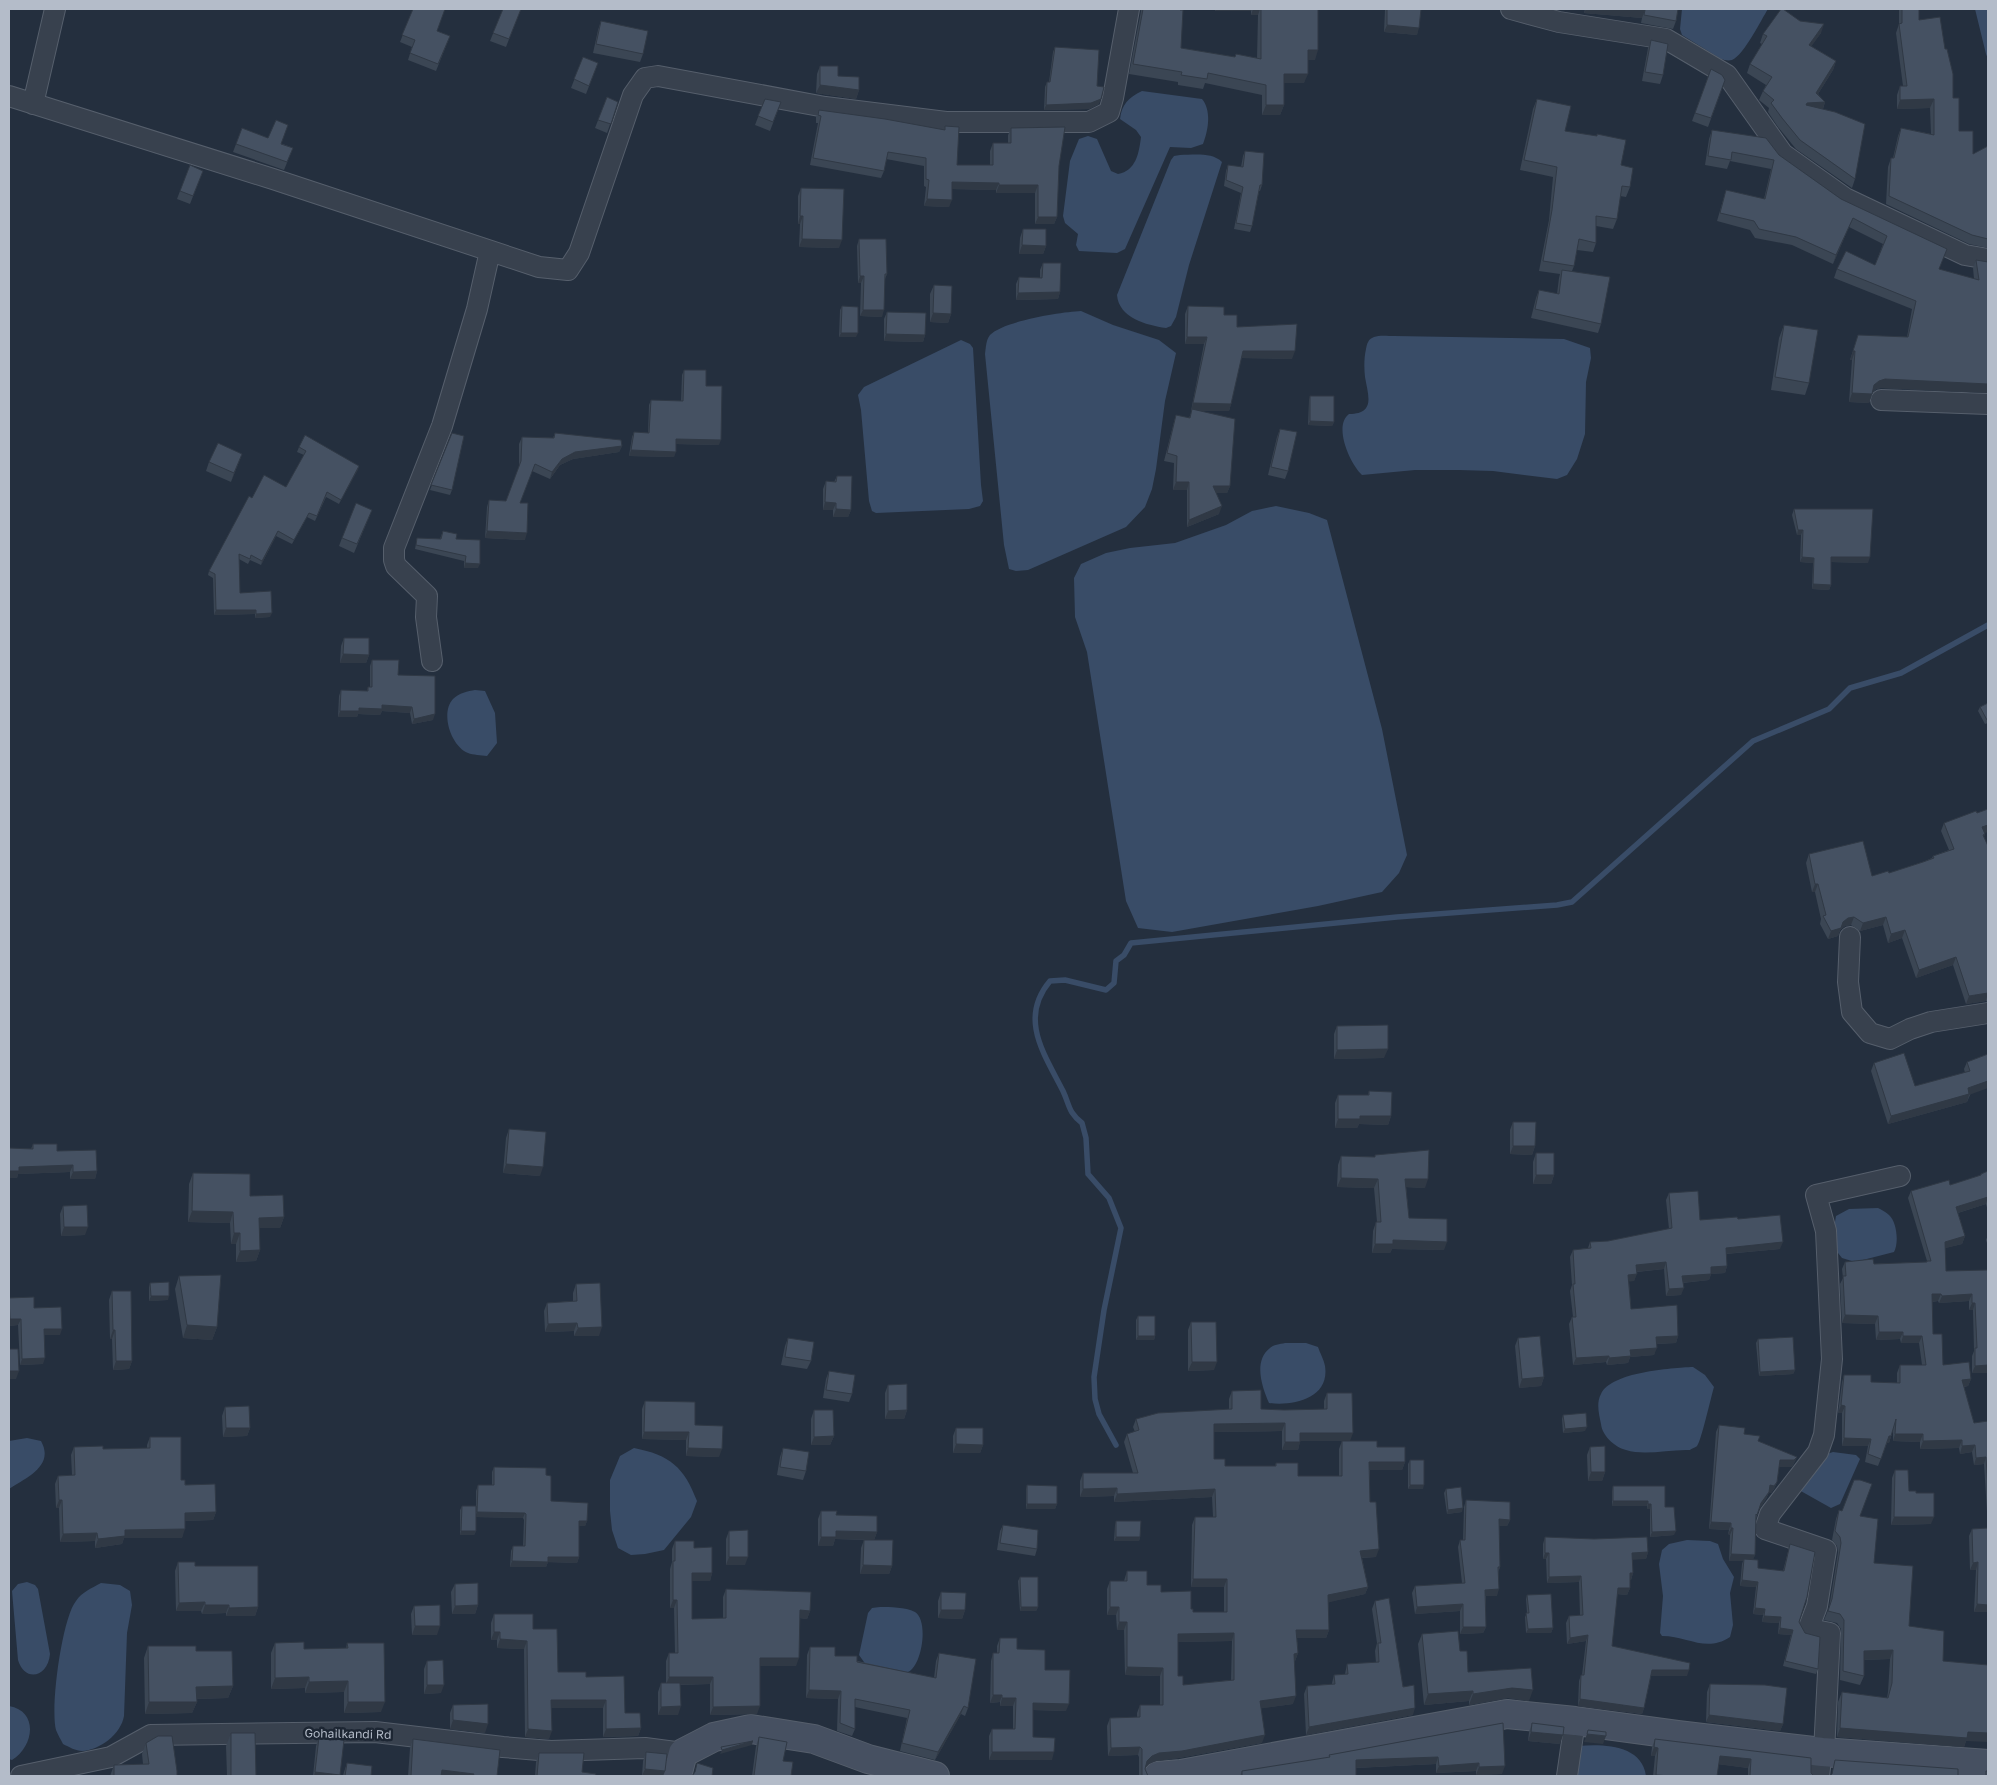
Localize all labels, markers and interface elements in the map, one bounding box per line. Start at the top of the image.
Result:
street label: Gohailkandi Rd [305,1725,391,1742]

